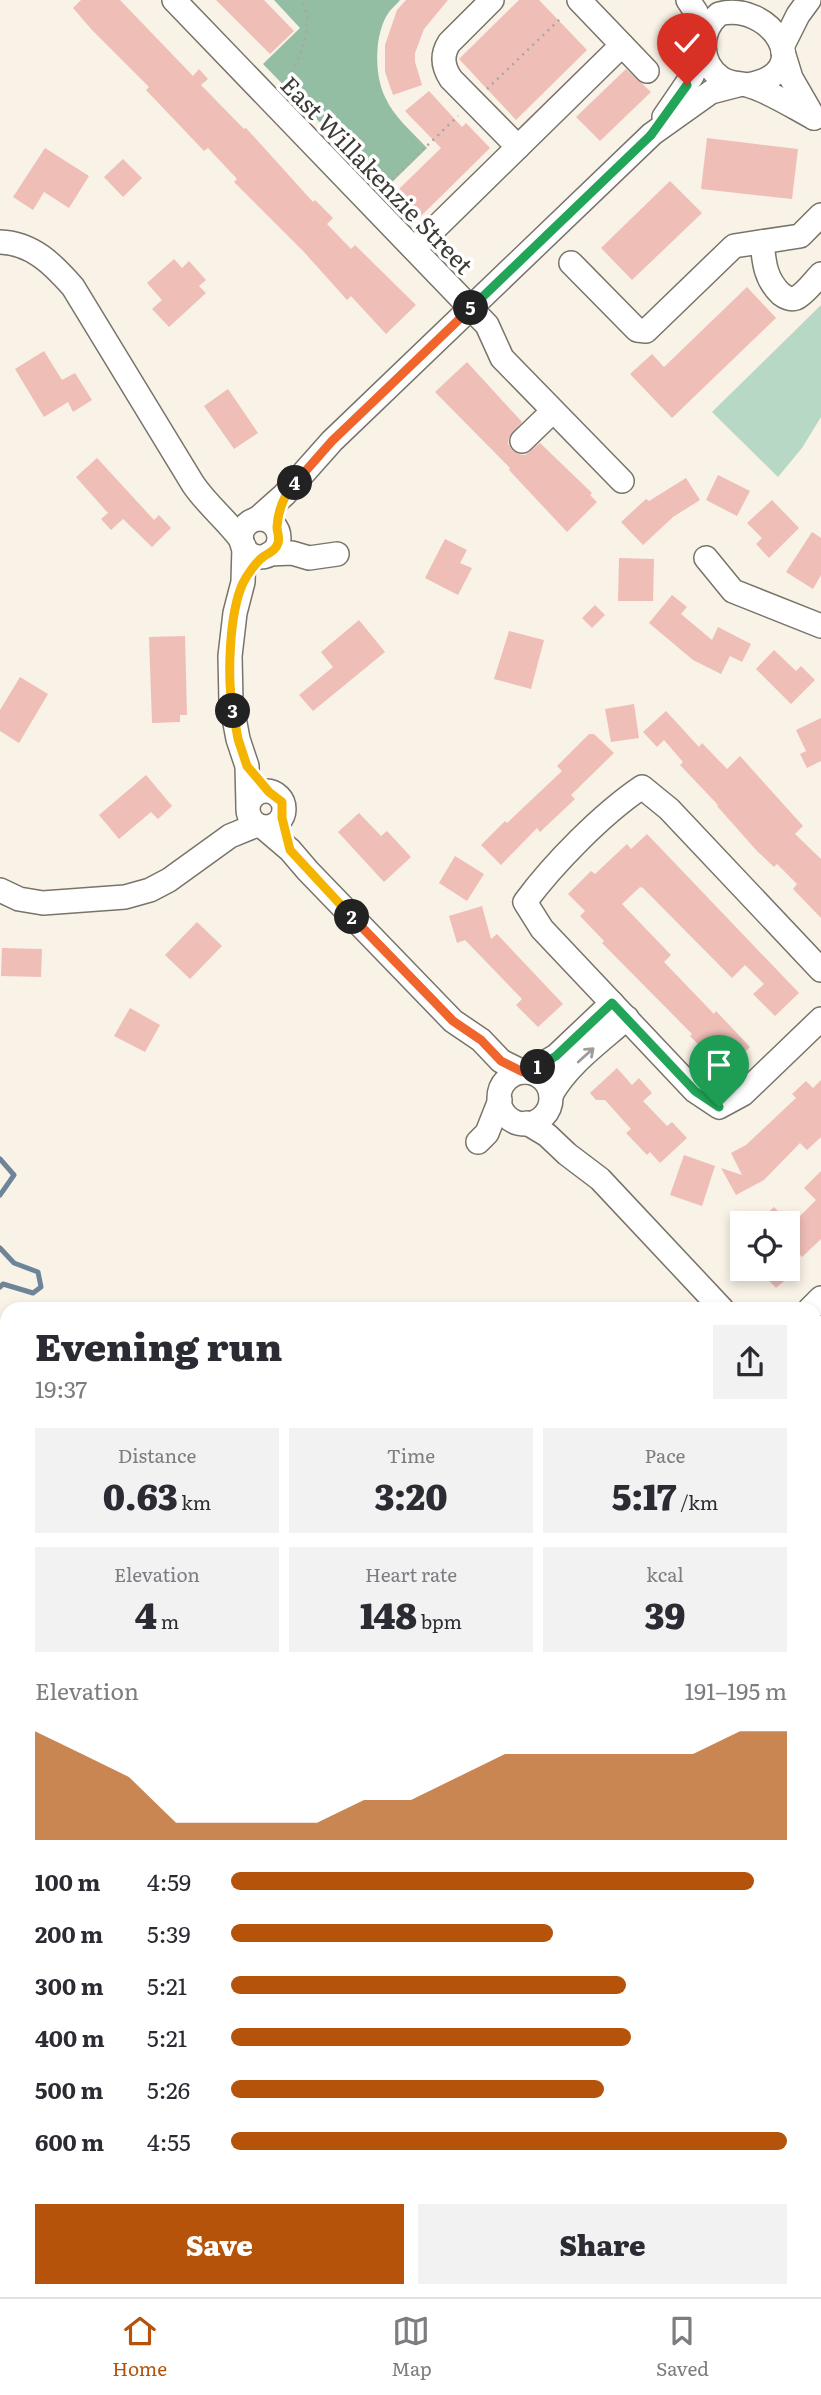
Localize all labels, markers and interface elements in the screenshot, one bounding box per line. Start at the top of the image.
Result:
pin [657,13,717,85]
icon: check [668,24,706,62]
street label: East Willakenzie Street [274,67,482,281]
pin: 5 [454,290,489,326]
text: 5 [465,293,476,321]
pin: 4 [278,466,312,500]
text: 4 [289,468,300,496]
pin: 3 [216,694,250,728]
text: 3 [227,696,238,724]
pin: 2 [334,900,370,934]
text: 2 [346,902,357,930]
pin [689,1035,749,1107]
icon: arrive [700,1046,738,1084]
one-way arrow [577,1047,595,1063]
pin: 1 [520,1050,556,1084]
text: 1 [534,1052,541,1080]
map controls [730,1211,800,1281]
button: locate [730,1211,800,1281]
text: Evening run [35,1316,282,1373]
button: share [713,1325,787,1399]
text: 19:37 [35,1371,87,1405]
text: Distance [118,1441,196,1469]
text: Time [387,1441,435,1469]
text: Pace [645,1441,685,1469]
text: 0.63 [103,1469,178,1521]
text: 3:20 [375,1469,447,1521]
text: 5:17 [612,1469,676,1521]
text: km [178,1488,211,1516]
text: /km [676,1488,718,1516]
text: Elevation [114,1560,200,1588]
text: Heart rate [365,1560,457,1588]
text: kcal [646,1560,684,1588]
text: 4 [135,1588,157,1640]
text: 148 [360,1588,417,1640]
text: 39 [645,1588,685,1640]
text: m [157,1607,179,1635]
text: bpm [417,1607,462,1635]
text: Elevation [35,1673,139,1707]
text: 191–195 m [685,1673,787,1707]
text: 100 m [35,1864,100,1898]
text: 4:59 [147,1864,191,1898]
text: 200 m [35,1916,103,1950]
text: 5:39 [147,1916,191,1950]
text: 300 m [35,1968,104,2002]
text: 5:21 [147,1968,187,2002]
text: 400 m [35,2020,105,2054]
text: 5:21 [147,2020,187,2054]
text: 500 m [35,2072,103,2106]
text: 5:26 [147,2072,190,2106]
text: 600 m [35,2124,104,2158]
text: 4:55 [147,2124,191,2158]
button: Save [35,2204,404,2284]
button: Share [418,2204,787,2284]
tab: Home [112,2312,167,2382]
tab: Map [391,2312,432,2382]
tab: Saved [656,2312,709,2382]

